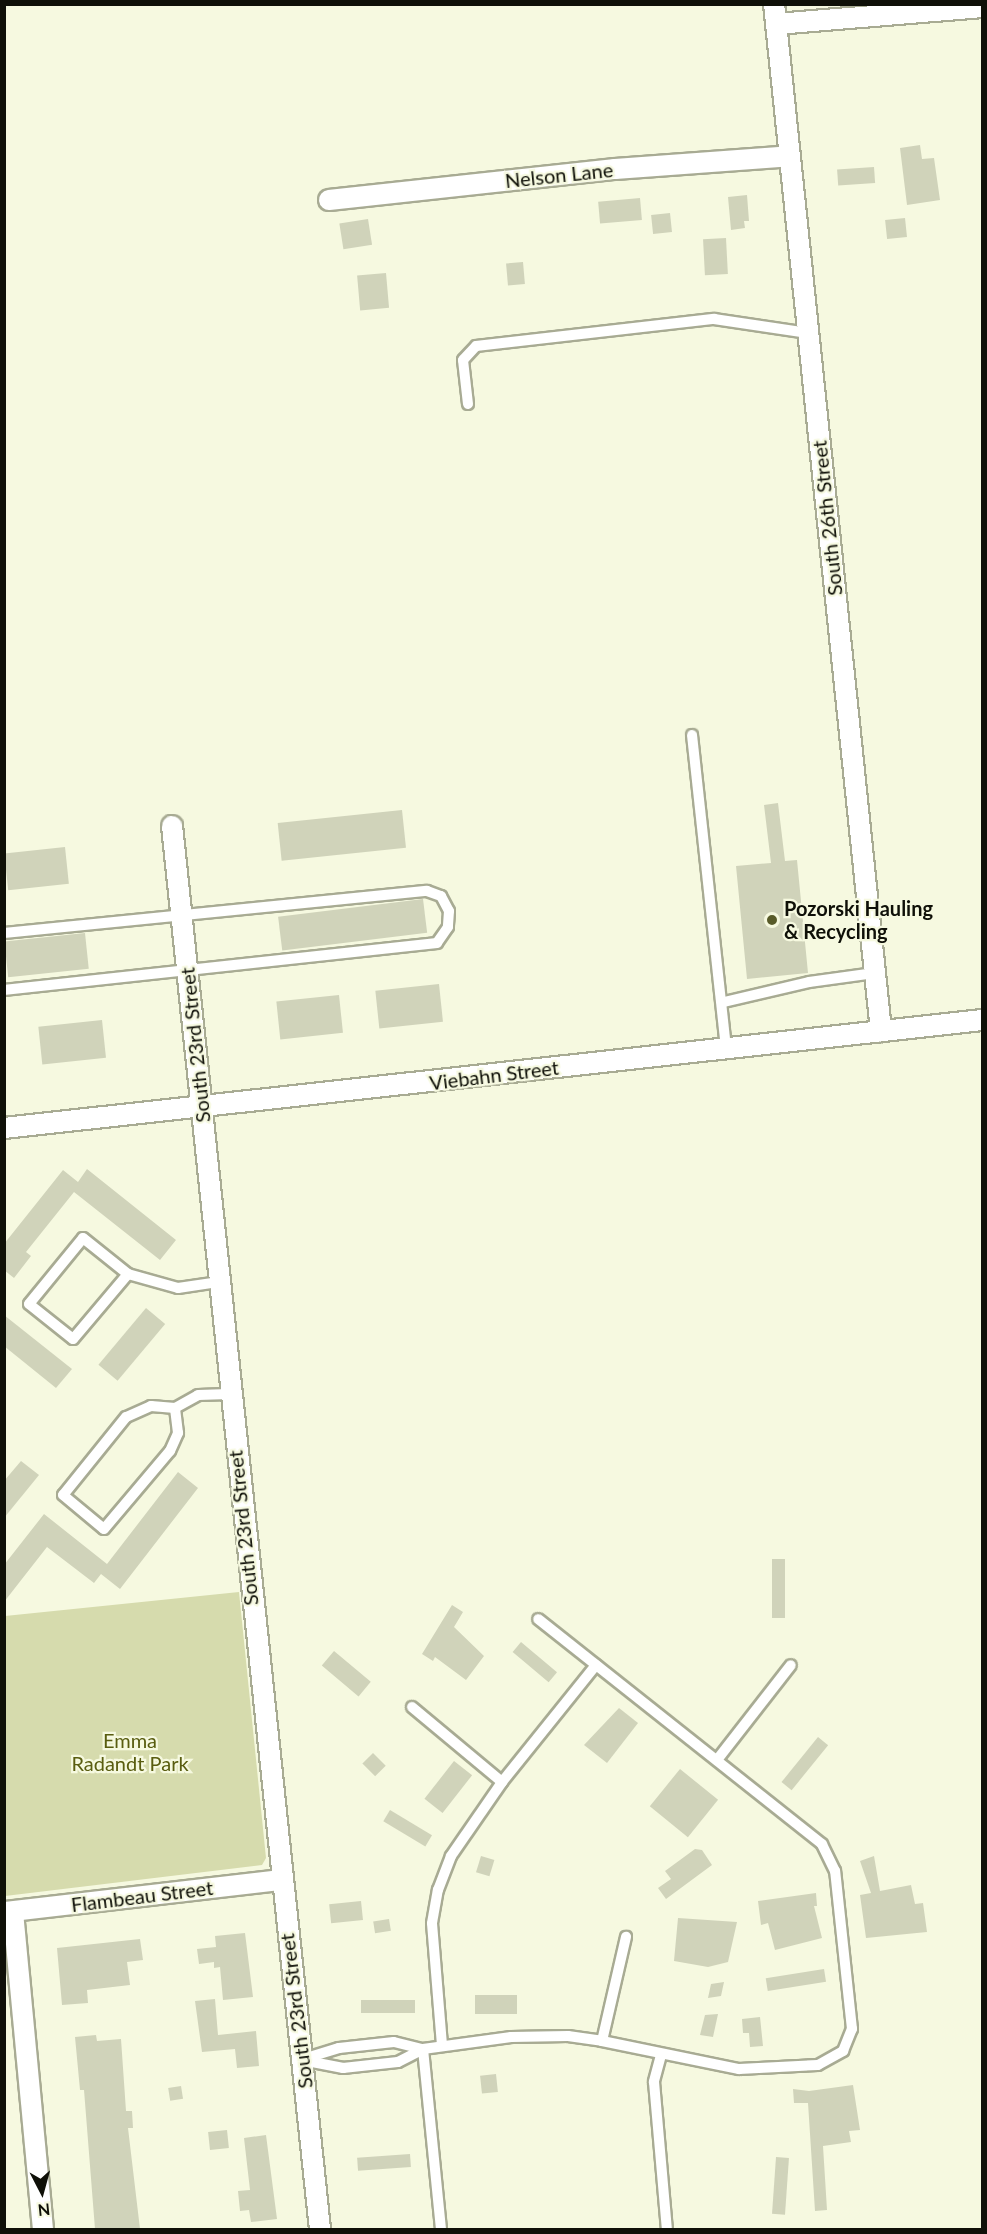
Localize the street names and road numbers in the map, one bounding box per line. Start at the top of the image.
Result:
street label: Nelson Lane [504,157,614,193]
street label: South 26th Street [807,439,847,597]
street label: South 23rd Street [175,966,215,1124]
street label: Viebahn Street [428,1055,560,1095]
street label: South 23rd Street [223,1449,263,1607]
street label: Flambeau Street [70,1875,214,1917]
street label: South 23rd Street [275,1932,317,2090]

